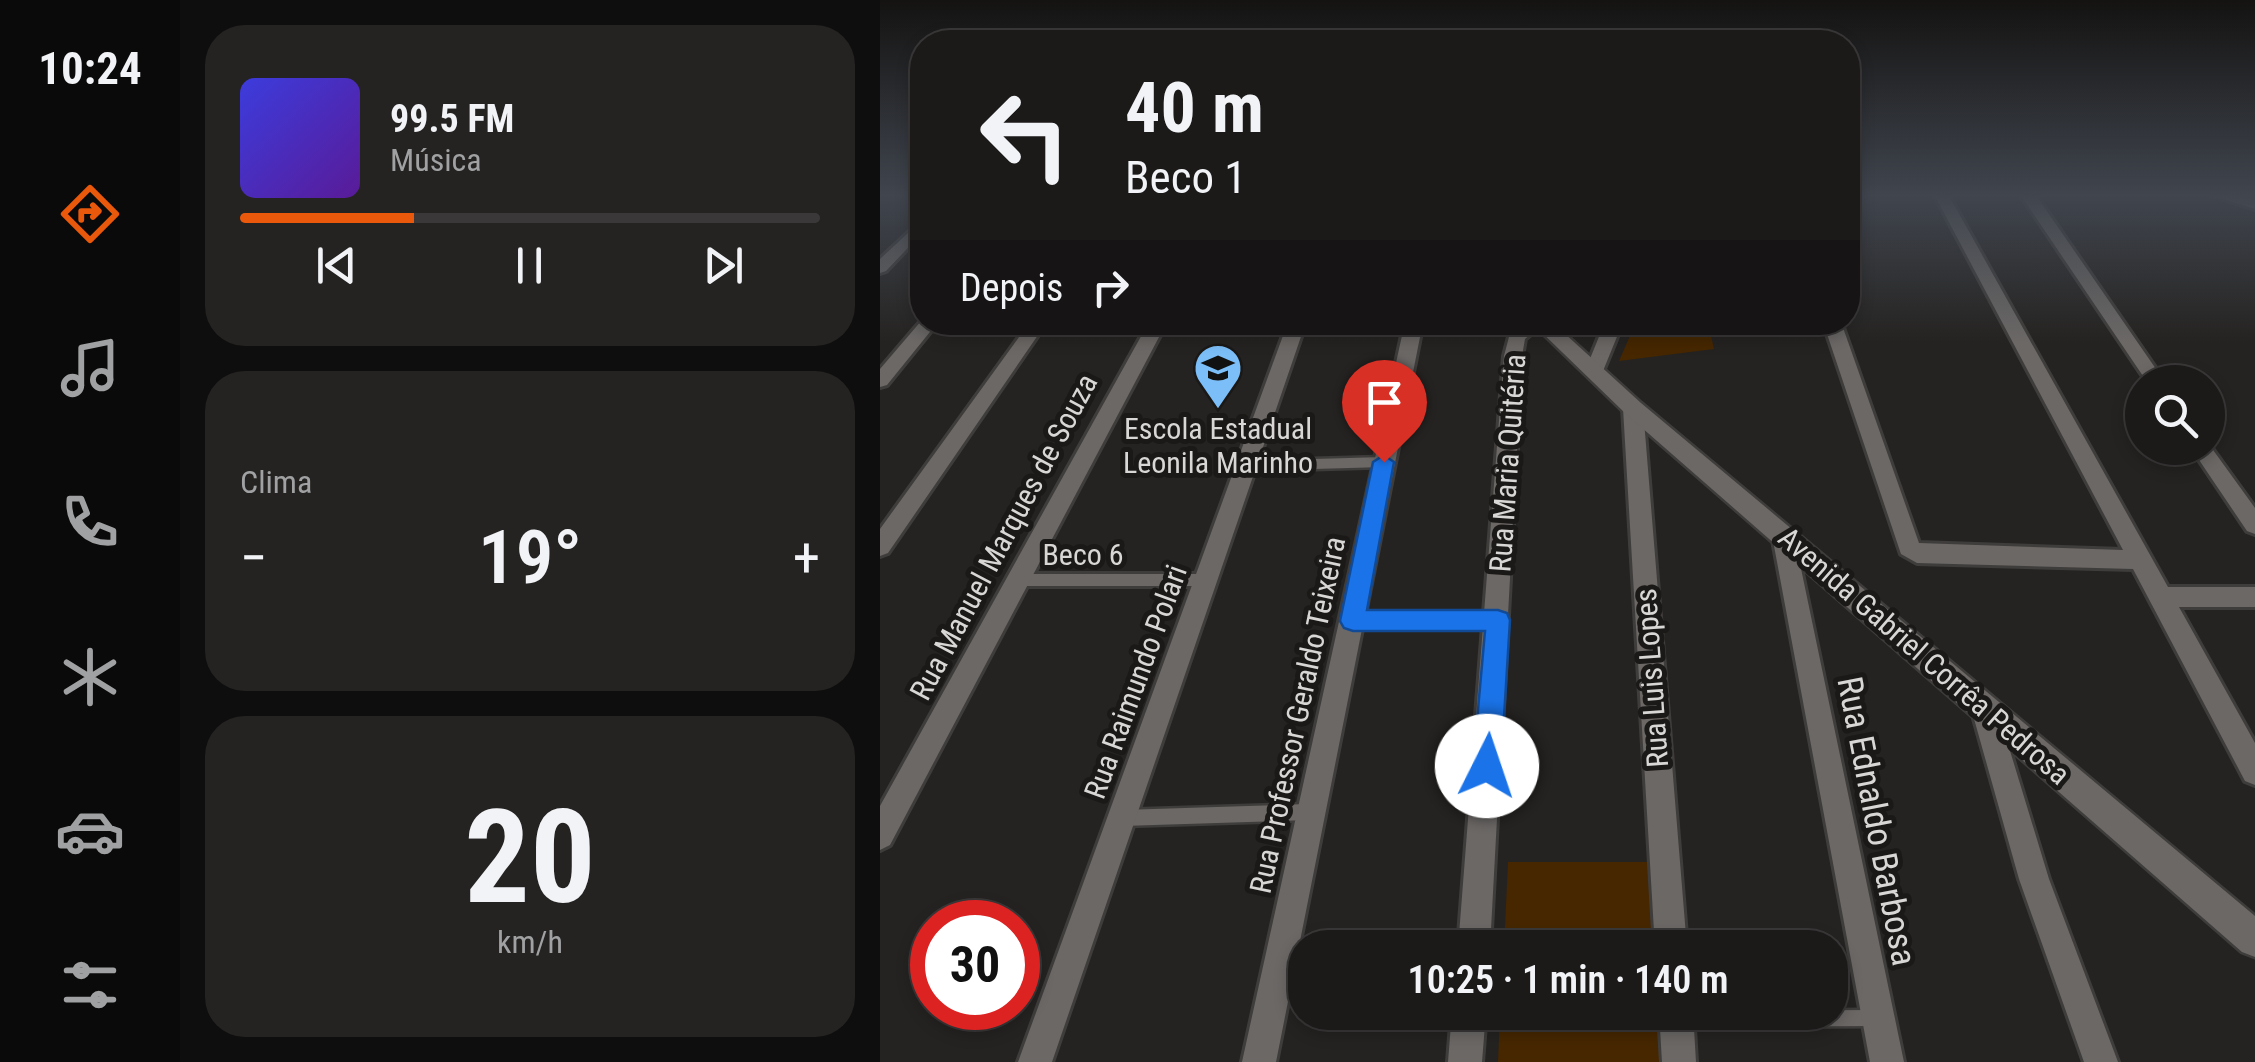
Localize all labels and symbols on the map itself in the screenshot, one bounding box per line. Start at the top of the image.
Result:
school or university icon: Escola Estadual Leonila Marinho [1192,342,1244,410]
street label: Rua Maria Quitéria [1482,353,1533,573]
pin [1342,360,1427,463]
street label: Rua Manuel Marques de Souza [903,368,1104,706]
place label: Escola Estadual Leonila Marinho [1123,411,1313,480]
street label: Avenida Gabriel Corrêa Pedrosa [1772,520,2077,792]
street label: Rua Professor Geraldo Teixeira [1243,533,1352,896]
street label: Beco 6 [1042,537,1124,572]
street label: Rua Raimundo Polari [1077,560,1194,803]
street label: Rua Luis Lopes [1628,587,1675,769]
street label: Rua Ednaldo Barbosa [1828,673,1925,969]
position arrow [1435,714,1539,818]
speed limit sign: 30 [910,900,1040,1030]

